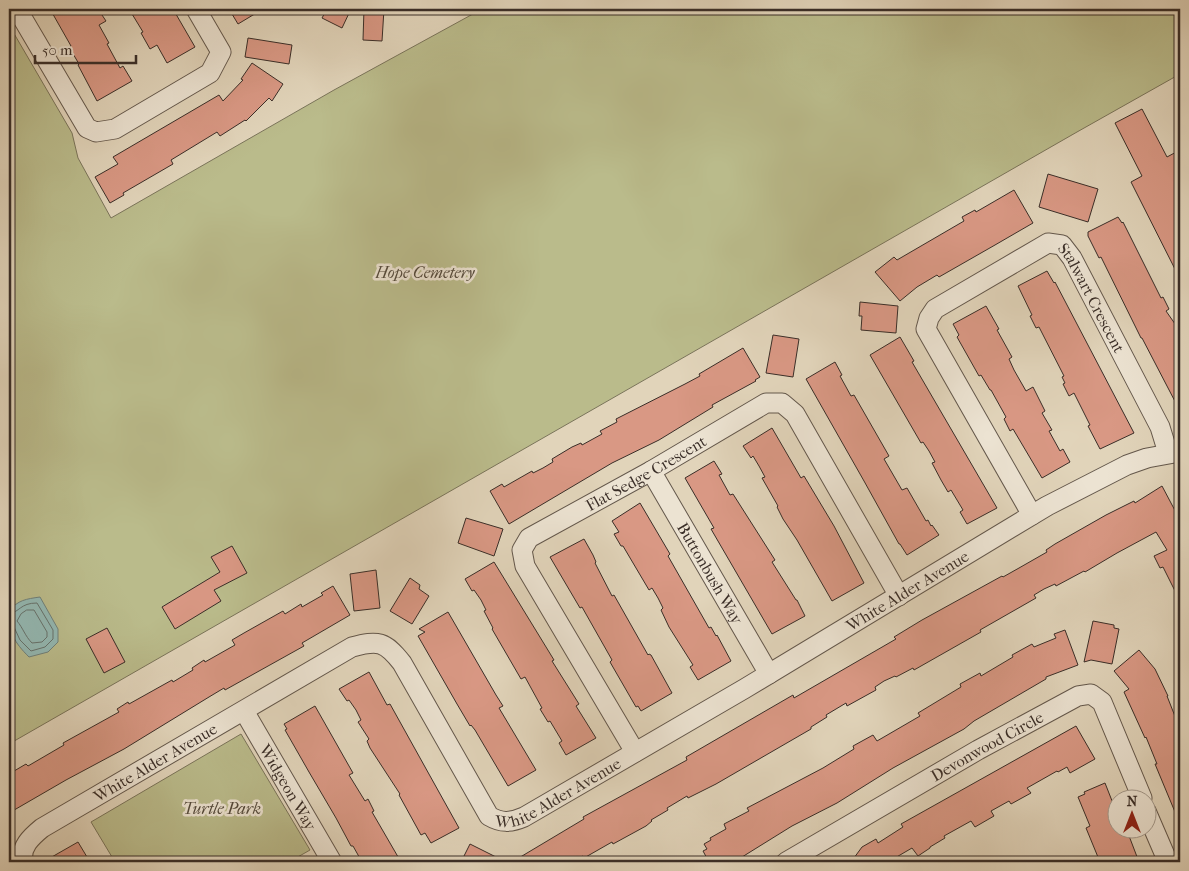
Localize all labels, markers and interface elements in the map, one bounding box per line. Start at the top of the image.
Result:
scale bar [35,32,136,64]
text: 50 m [42,41,73,59]
street label: Stalwart Crescent [1054,239,1129,356]
park label: Hope Cemetery [374,263,475,282]
street label: Flat Sedge Crescent [582,431,710,515]
street label: Buttonbush Way [673,519,747,627]
street label: White Alder Avenue [842,546,972,635]
street label: Devonwood Circle [927,707,1047,785]
street label: White Alder Avenue [89,719,220,806]
street label: Widgeon Way [255,740,321,834]
street label: White Alder Avenue [493,753,624,832]
north arrow [1106,788,1156,838]
text: N [1127,793,1138,810]
park label: Turtle Park [183,799,261,818]

